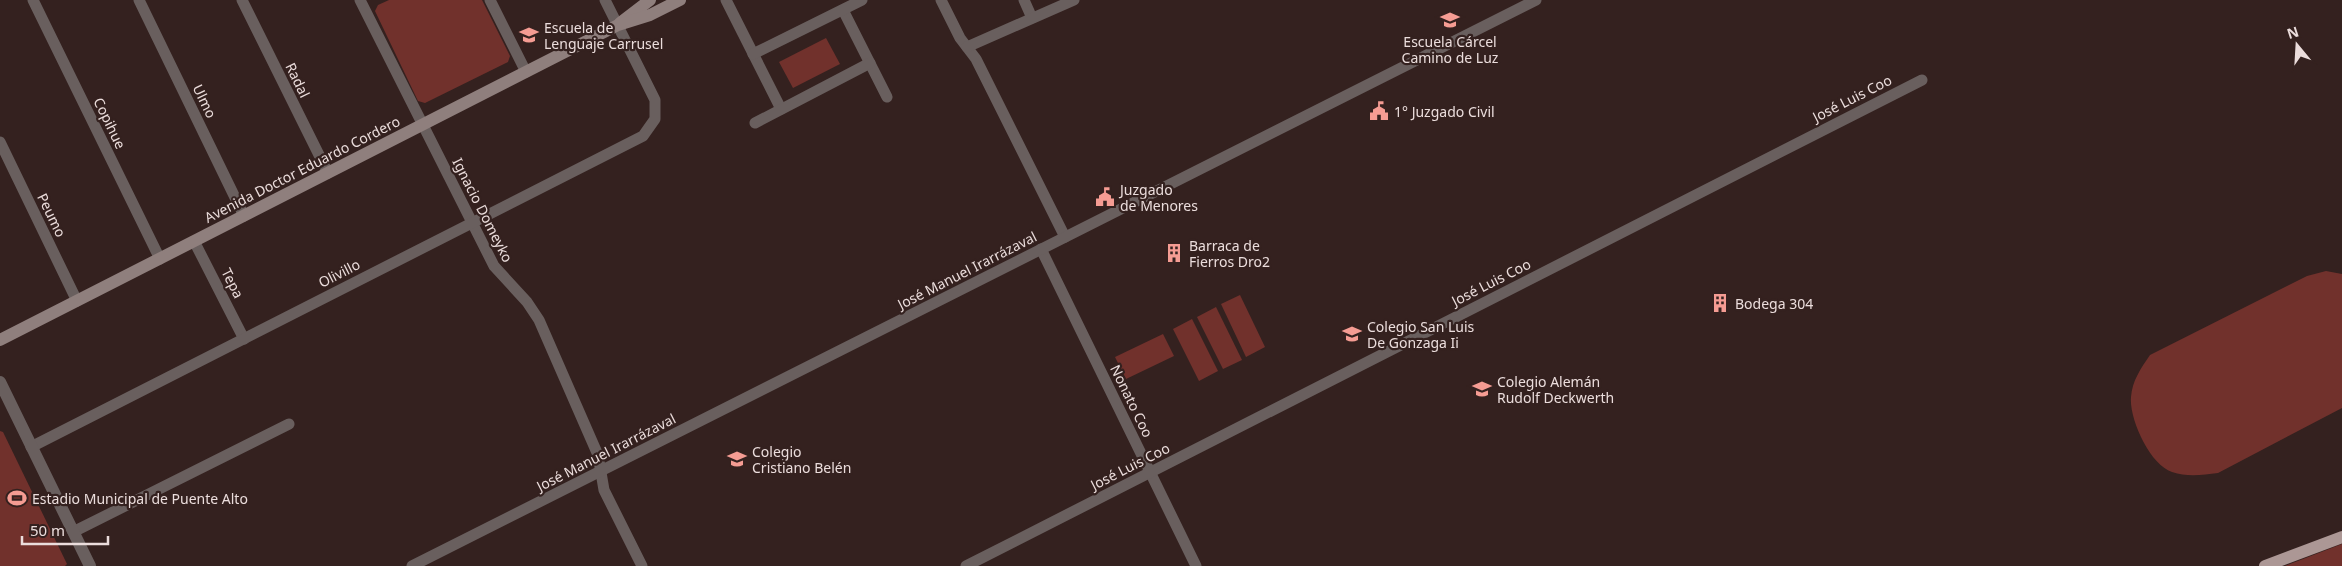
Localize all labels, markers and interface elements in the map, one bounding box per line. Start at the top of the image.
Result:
school or university icon: Escuela Cárcel Camino de Luz [1439,9,1461,31]
place label: Escuela de Lenguaje Carrusel [544,18,663,53]
north arrow [2272,20,2322,70]
text: N [2284,21,2301,43]
school or university icon: Escuela de Lenguaje Carrusel [518,24,540,46]
place label: Escuela Cárcel Camino de Luz [1402,32,1499,67]
street label: Radal [281,59,315,101]
street label: José Luis Coo [1807,70,1895,127]
street label: Ulmo [189,81,221,121]
street label: Copihue [89,94,131,152]
public building icon: 1° Juzgado Civil [1368,100,1390,122]
place label: 1° Juzgado Civil [1394,102,1495,121]
street label: Avenida Doctor Eduardo Cordero [201,111,403,227]
street label: Ignacio Domeyko [448,155,518,265]
place label: Juzgado de Menores [1118,180,1198,215]
public building icon: Juzgado de Menores [1094,186,1116,208]
street label: Peumo [33,190,71,240]
street label: José Manuel Irarrázaval [892,227,1040,314]
place label: Barraca de Fierros Dro2 [1189,236,1270,271]
building icon: Barraca de Fierros Dro2 [1163,242,1185,264]
street label: Olivillo [315,254,363,292]
street label: José Luis Coo [1446,254,1534,311]
street label: Tepa [217,265,249,301]
building icon: Bodega 304 [1709,292,1731,314]
place label: Bodega 304 [1735,294,1813,313]
place label: Colegio San Luis De Gonzaga Ii [1367,317,1475,352]
school or university icon: Colegio San Luis De Gonzaga Ii [1341,323,1363,345]
street label: Nonato Coo [1106,362,1158,440]
place label: Colegio Alemán Rudolf Deckwerth [1497,372,1614,407]
school or university icon: Colegio Alemán Rudolf Deckwerth [1471,378,1493,400]
street label: José Manuel Irarrázaval [531,409,679,496]
street label: José Luis Coo [1085,438,1173,495]
place label: Colegio Cristiano Belén [752,442,851,477]
school or university icon: Colegio Cristiano Belén [726,448,748,470]
sports icon: Estadio Municipal de Puente Alto [6,487,28,509]
place label: Estadio Municipal de Puente Alto [32,489,248,508]
scale bar [22,514,109,546]
text: 50 m [30,520,65,540]

